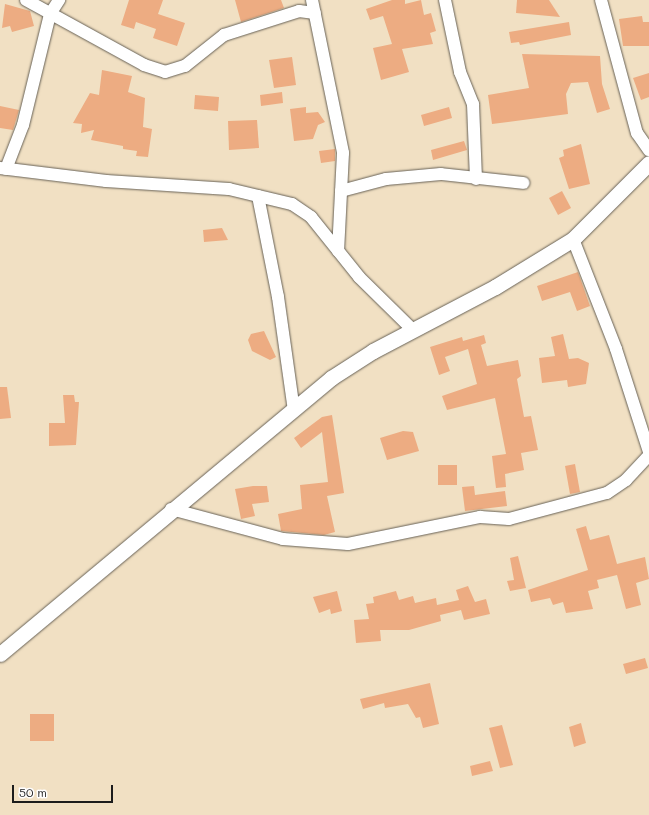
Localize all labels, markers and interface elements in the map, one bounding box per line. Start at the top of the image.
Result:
scale bar [14,777,115,803]
text: 50 m [19,784,47,800]

